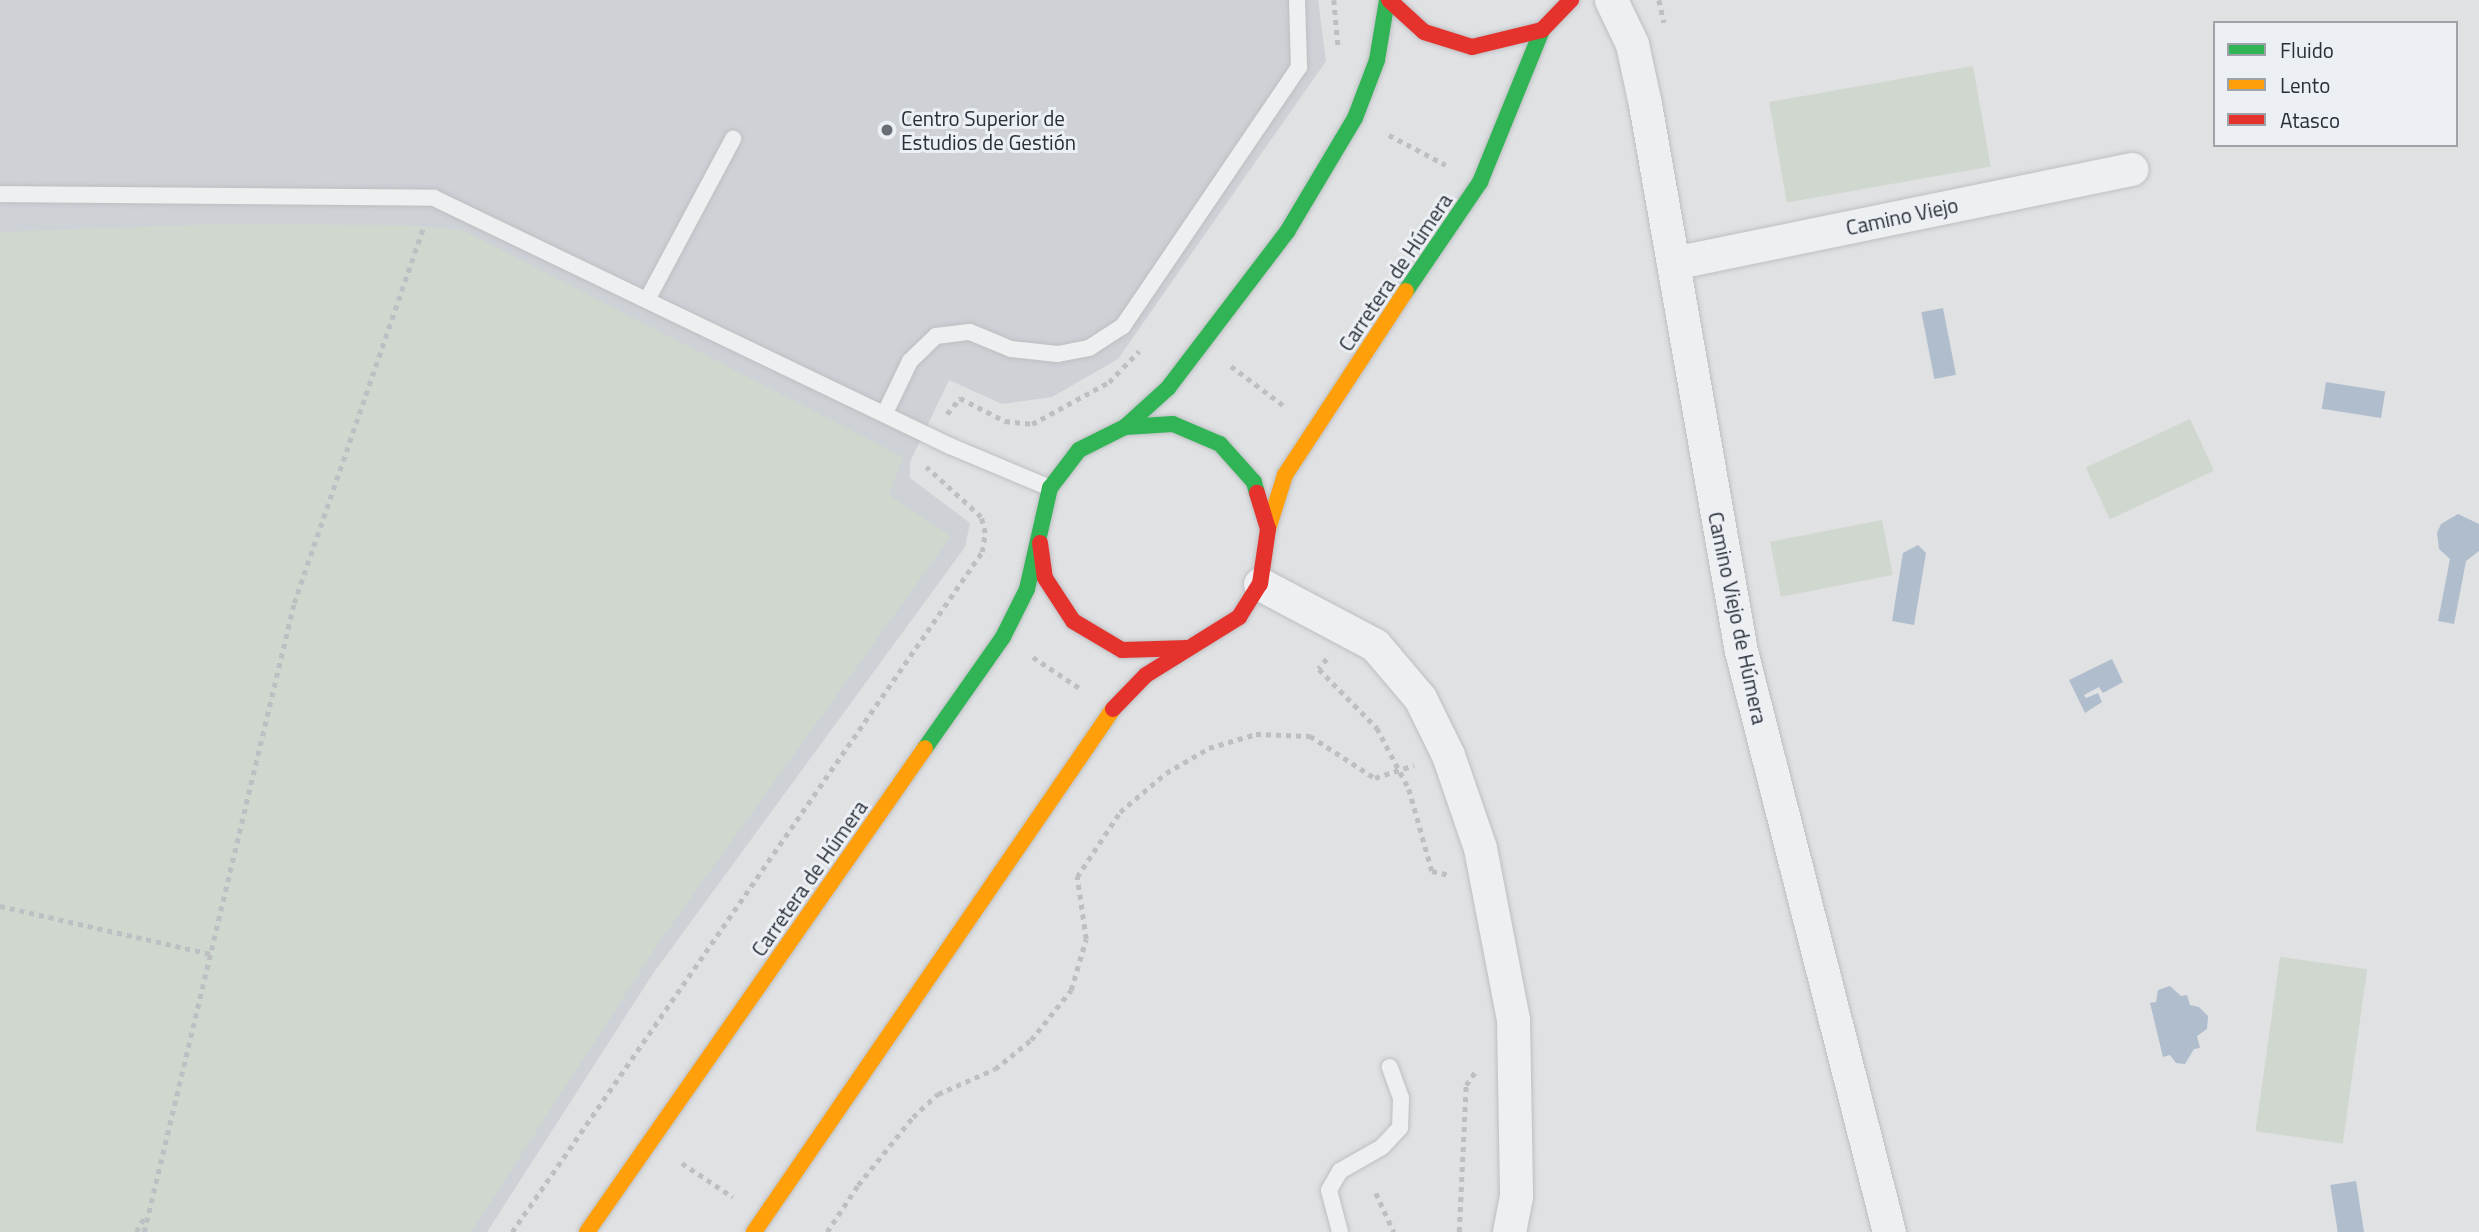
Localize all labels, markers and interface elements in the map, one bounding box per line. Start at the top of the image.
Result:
legend [2213,21,2458,147]
text: Fluido [2280,34,2334,66]
text: Lento [2280,69,2330,101]
text: Atasco [2280,104,2340,136]
place label: Centro Superior de Estudios de Gestión [901,105,1076,155]
marker: Centro Superior de Estudios de Gestión [879,122,895,138]
street label: Carretera de Húmera [1333,188,1457,356]
street label: Camino Viejo [1844,192,1960,240]
street label: Camino Viejo de Húmera [1703,510,1773,726]
street label: Carretera de Húmera [746,795,872,961]

